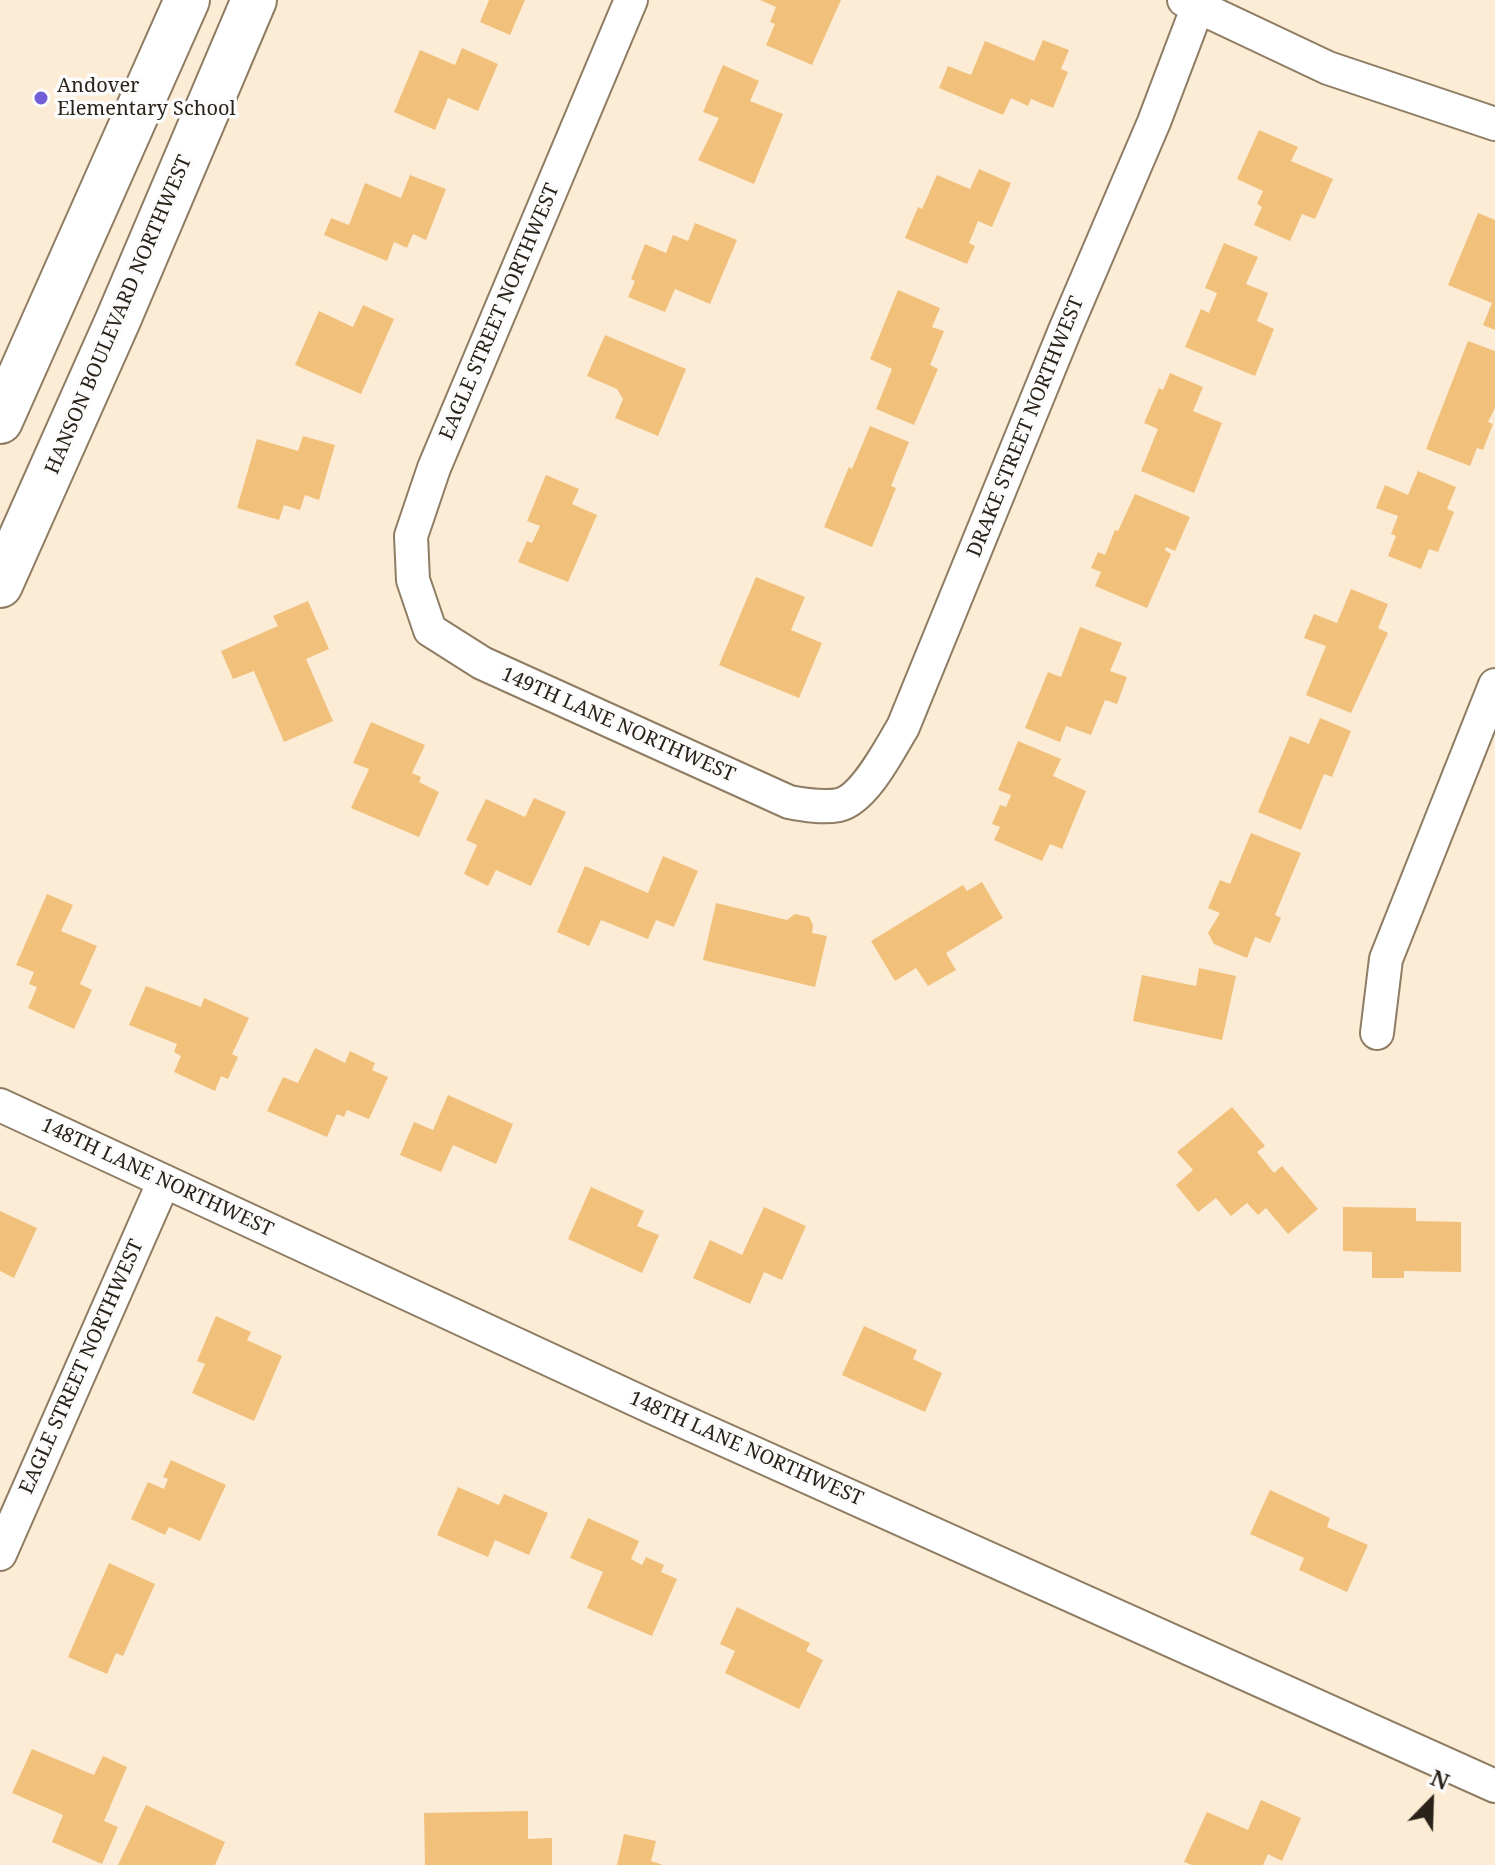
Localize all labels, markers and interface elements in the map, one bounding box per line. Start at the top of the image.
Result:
place label: Andover Elementary School [57,74,236,121]
marker: Andover Elementary School [32,89,50,107]
street label: HANSON BOULEVARD NORTHWEST [41,152,197,478]
street label: EAGLE STREET NORTHWEST [435,180,565,444]
street label: DRAKE STREET NORTHWEST [963,293,1089,561]
street label: 149TH LANE NORTHWEST [497,662,739,788]
street label: 148TH LANE NORTHWEST [37,1114,277,1242]
street label: EAGLE STREET NORTHWEST [15,1236,149,1498]
street label: 148TH LANE NORTHWEST [625,1386,867,1512]
north arrow [1391,1761,1471,1841]
text: N [1427,1762,1454,1796]

